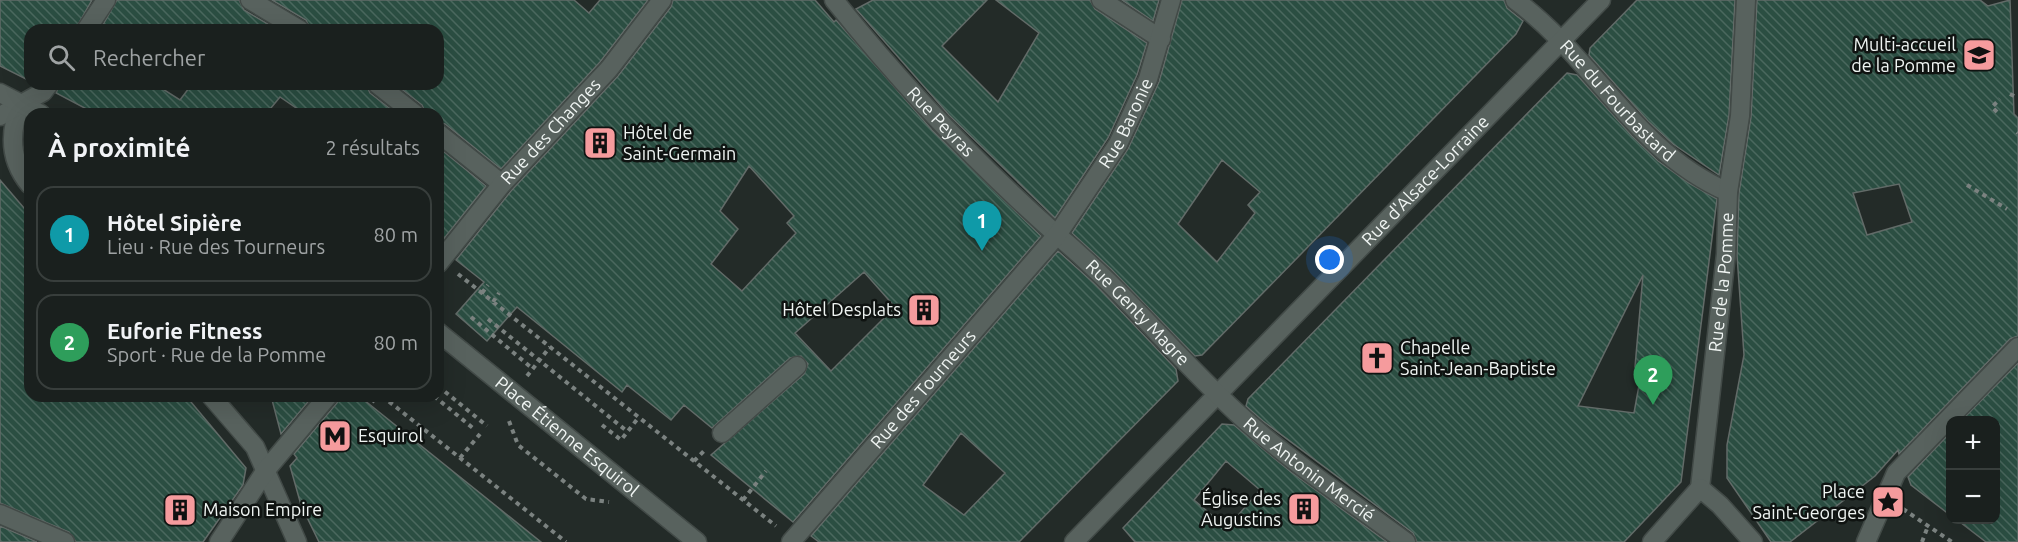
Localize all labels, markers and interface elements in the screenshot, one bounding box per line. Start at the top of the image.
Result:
search box [24,24,444,90]
place label: Multi-accueil de la Pomme [1851,34,1956,75]
street label: Rue du Fourbastard [1557,35,1679,165]
school or university icon: Multi-accueil de la Pomme [1961,37,1997,73]
icon: search [45,41,78,74]
text: Rechercher [93,45,205,70]
street label: Rue des Changes [496,74,604,188]
street label: Rue Baronie [1094,75,1156,171]
street label: Rue Peyras [904,82,979,160]
street label: Rue d'Alsace-Lorraine [1357,111,1492,249]
place label: Hôtel de Saint-Germain [623,122,736,163]
building icon: Hôtel de Saint-Germain [582,125,618,161]
text: À proximité [48,133,190,162]
text: 2 résultats [326,136,420,159]
pin: 1 [962,202,1002,251]
text: Hôtel Sipière [107,210,242,235]
street label: Rue de la Pomme [1704,212,1736,353]
text: 1 [64,223,75,246]
text: 80 m [374,223,418,246]
text: Lieu · Rue des Tourneurs [107,235,325,258]
your location [1315,245,1344,274]
street label: Rue Genty Magre [1082,255,1194,369]
building icon: Hôtel Desplats [906,292,942,328]
place label: Hôtel Desplats [782,299,901,319]
text: Euforie Fitness [107,318,262,343]
street label: Rue des Tourneurs [866,325,979,452]
text: 2 [64,331,75,354]
text: 80 m [374,331,418,354]
place label: Chapelle Saint-Jean-Baptiste [1400,337,1556,378]
church icon: Chapelle Saint-Jean-Baptiste [1359,340,1395,376]
text: Sport · Rue de la Pomme [107,343,326,366]
pin: 2 [1634,356,1672,405]
street label: Place Étienne Esquirol [492,372,643,500]
street label: Rue Antonin Mercié [1240,413,1379,525]
map controls [1946,416,2000,524]
button: + [1946,416,2000,470]
metro station icon: Esquirol [317,418,353,454]
place label: Esquirol [358,425,423,445]
button: − [1946,470,2000,524]
place label: Place Saint-Georges [1753,481,1865,522]
place icon: Place Saint-Georges [1870,484,1906,520]
place label: Église des Augustins [1201,487,1281,529]
building icon: Église des Augustins [1286,491,1322,527]
building icon: Maison Empire [162,492,198,528]
place label: Maison Empire [203,499,322,519]

